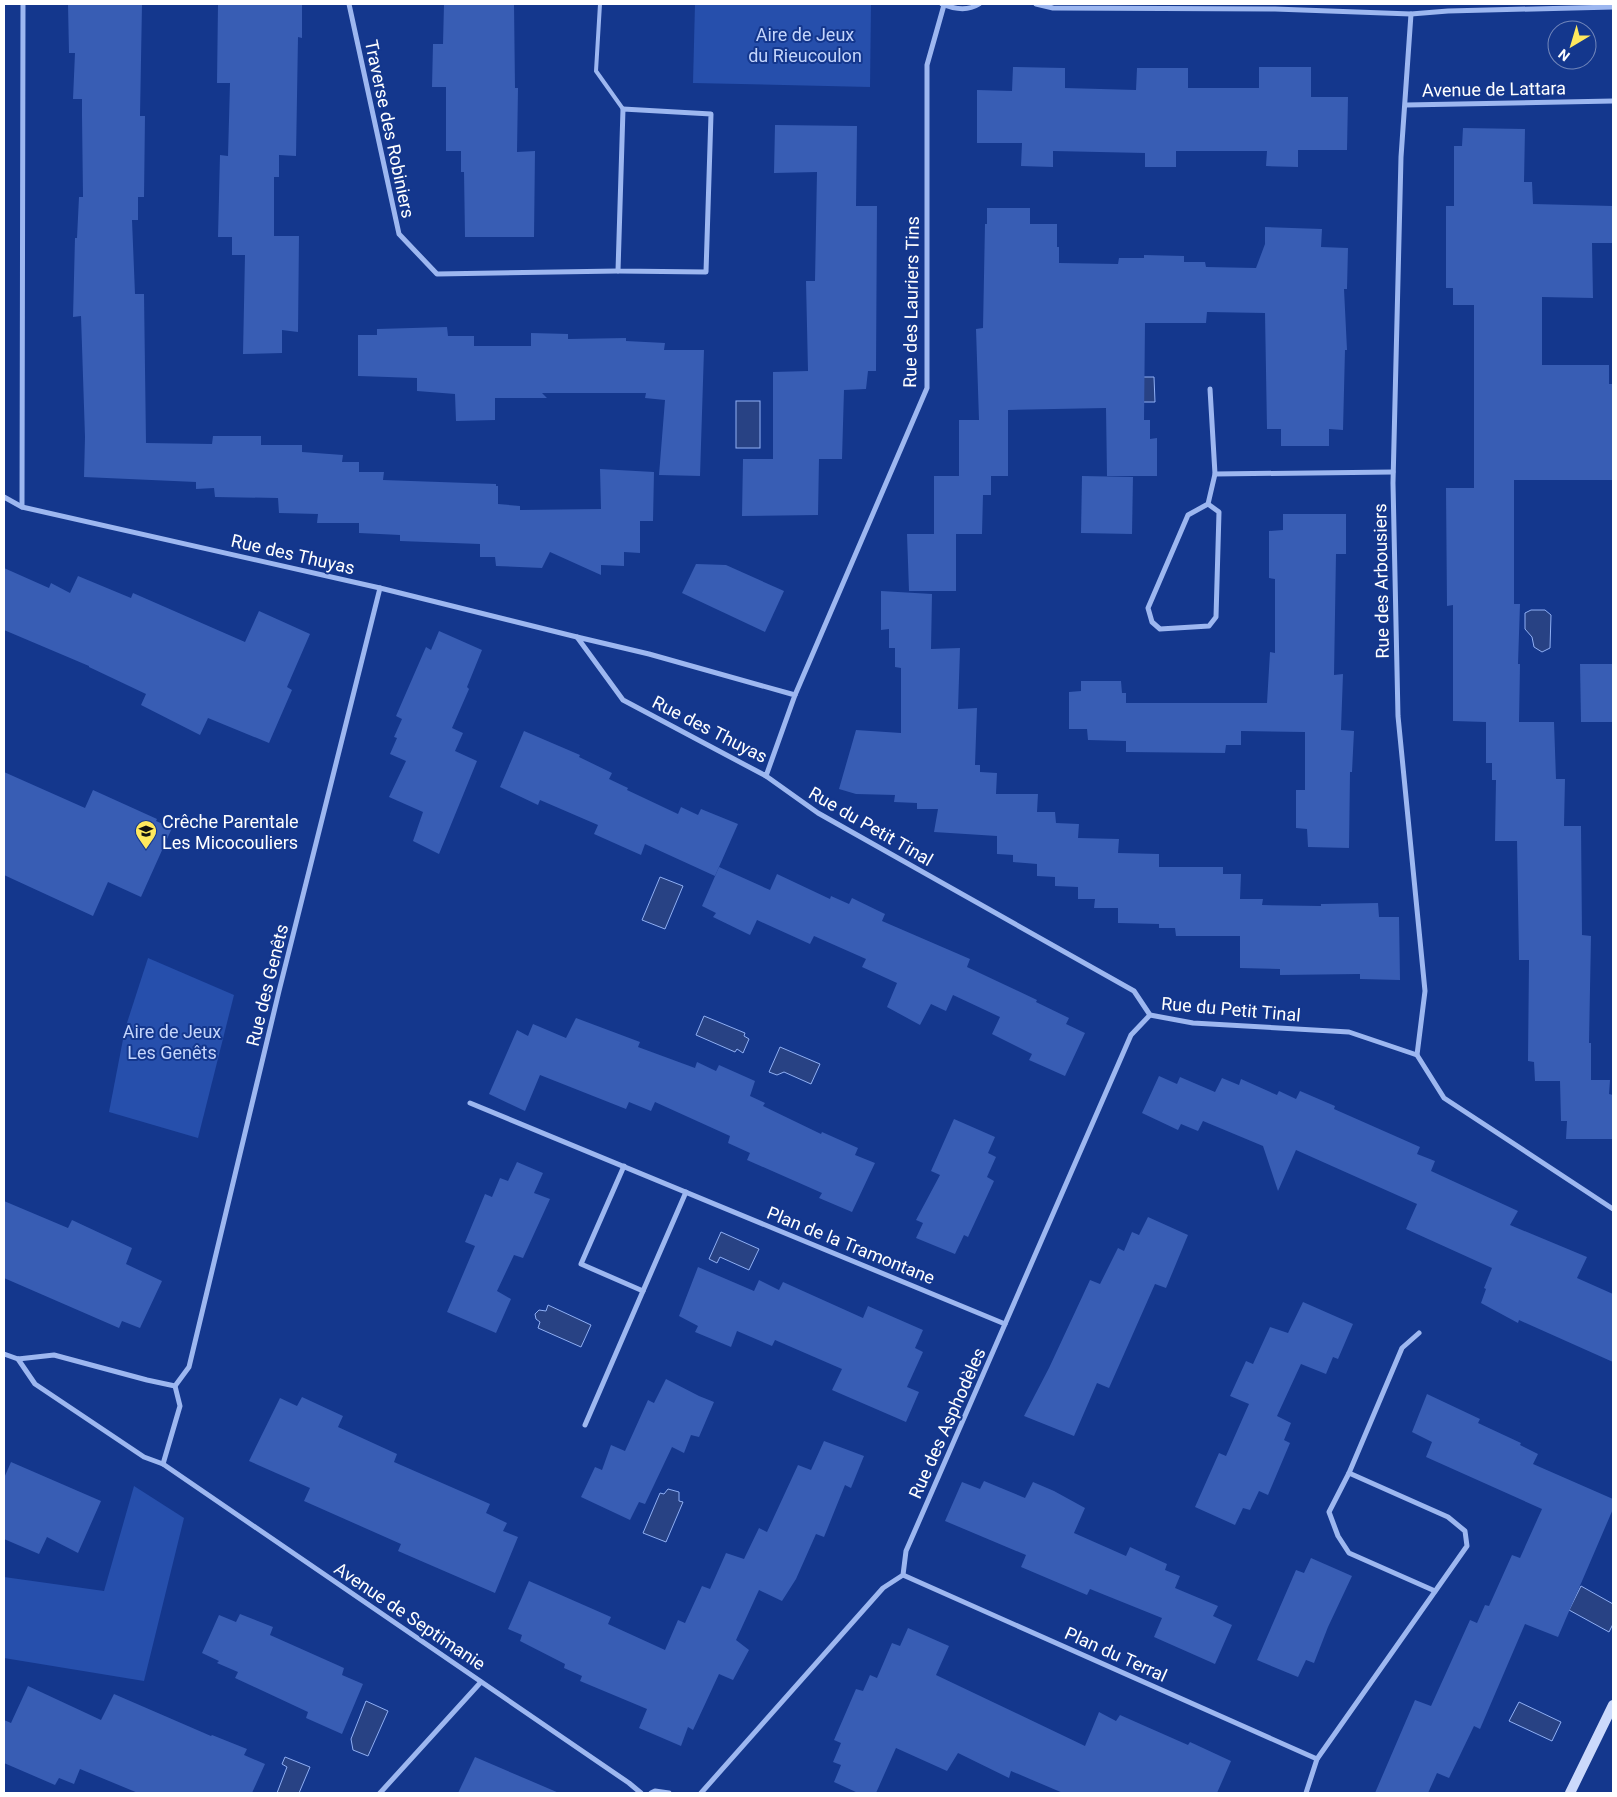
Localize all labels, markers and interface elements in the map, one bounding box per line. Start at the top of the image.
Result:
north arrow [1547,20,1597,70]
park label: Aire de Jeux du Rieucoulon [748,24,862,66]
street label: Traverse des Robiniers [361,38,419,220]
text: N [1555,46,1573,65]
street label: Avenue de Lattara [1422,77,1566,101]
street label: Rue des Lauriers Tins [899,216,923,388]
street label: Rue des Arbousiers [1369,503,1393,659]
street label: Rue des Thuyas [229,530,357,578]
street label: Rue des Thuyas [649,691,771,767]
street label: Rue du Petit Tinal [805,782,937,870]
place label: Crêche Parentale Les Micocouliers [162,811,299,853]
school or university icon: Crêche Parentale Les Micocouliers [134,819,158,850]
street label: Rue des Genêts [242,922,292,1048]
street label: Rue du Petit Tinal [1160,992,1302,1026]
park label: Aire de Jeux Les Genêts [123,1021,221,1063]
street label: Plan de la Tramontane [764,1202,938,1288]
street label: Rue des Asphodèles [904,1344,990,1502]
street label: Avenue de Septimanie [331,1558,489,1674]
street label: Plan du Terral [1062,1622,1170,1686]

